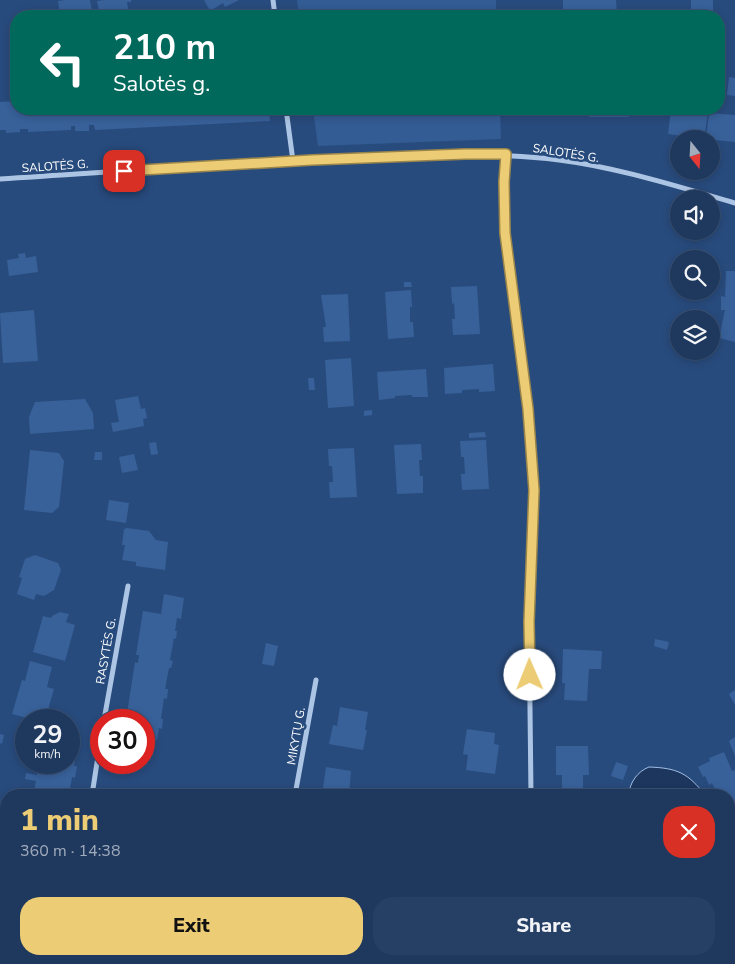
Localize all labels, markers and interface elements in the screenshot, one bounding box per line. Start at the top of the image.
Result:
text: 210 m [113,24,216,71]
icon: left [30,30,95,95]
text: Salotės g. [113,69,210,99]
north arrow [670,130,720,180]
map controls [670,130,720,360]
street label: SALOTĖS G. [532,140,600,166]
pin [103,150,145,192]
street label: SALOTĖS G. [21,156,89,176]
icon: arrive [110,157,138,185]
button: sound [670,190,720,240]
button: search [670,250,720,300]
button: layers [670,310,720,360]
street label: RASYTĖS G. [92,617,120,685]
position arrow [503,648,555,700]
street label: MIKYTŲ G. [283,706,309,766]
speed limit sign: 30 [90,709,155,774]
text: 29 [32,718,63,752]
text: km/h [34,746,61,762]
text: 1 min [20,800,99,841]
button: close [663,806,715,858]
text: 360 m · 14:38 [20,840,121,862]
button: Exit [20,897,363,955]
button: Share [373,897,715,955]

